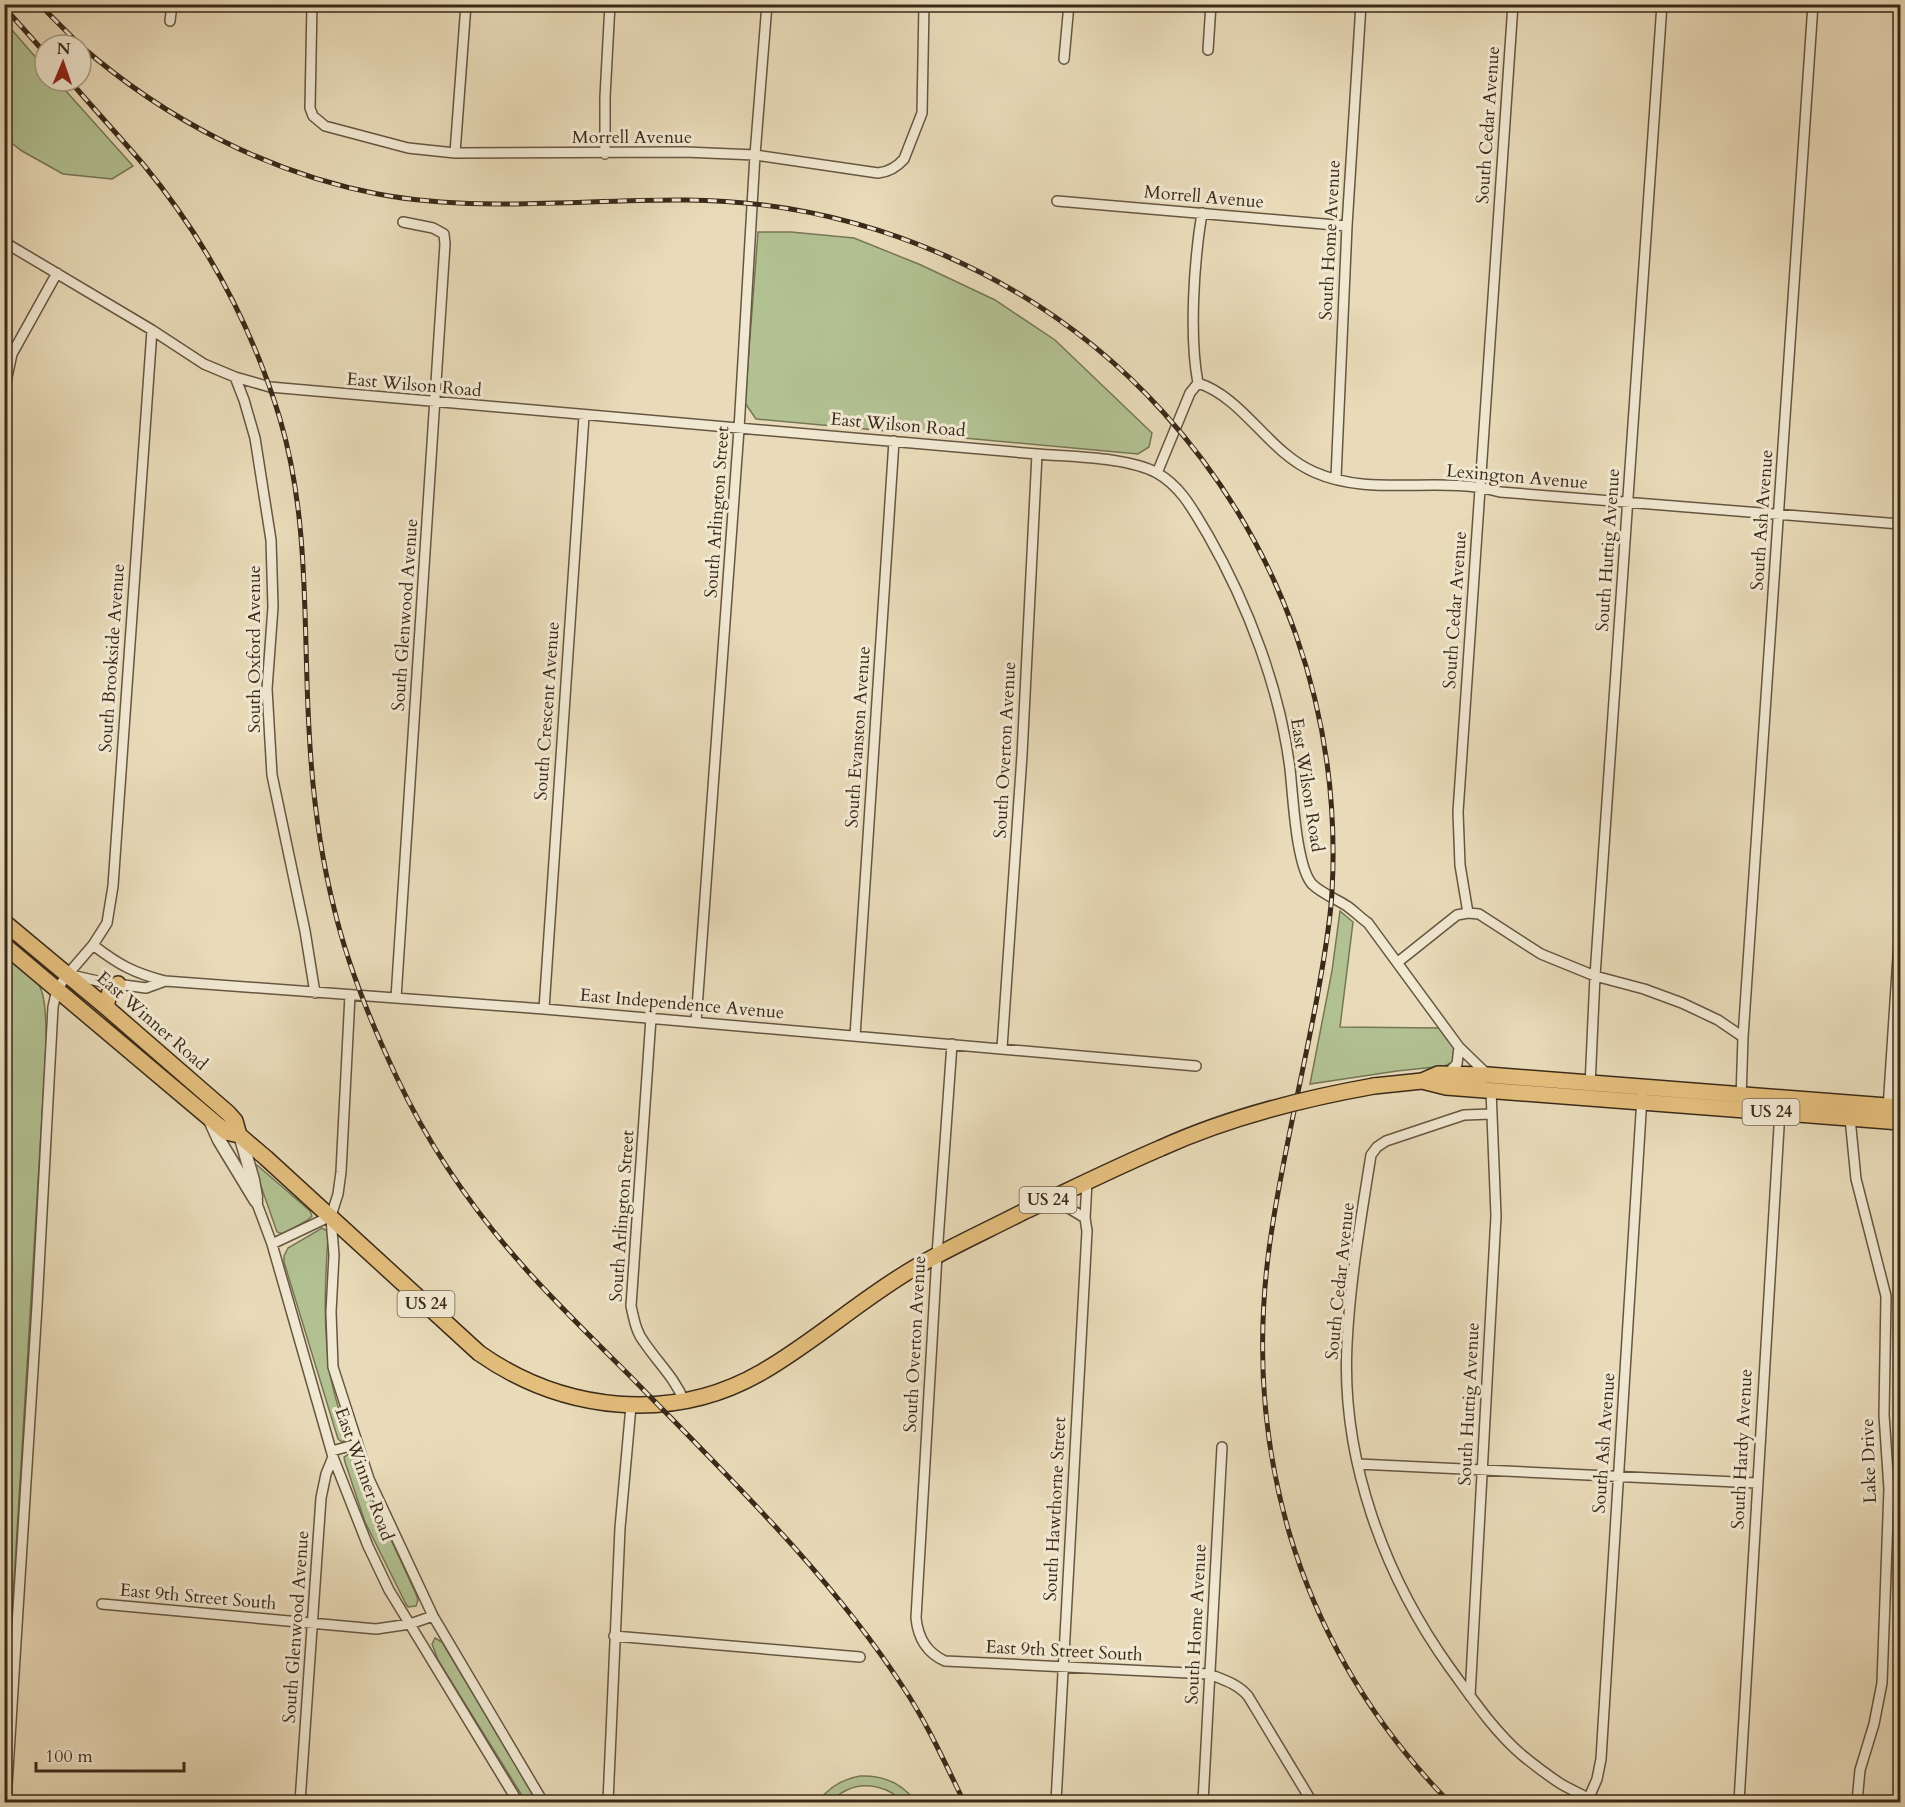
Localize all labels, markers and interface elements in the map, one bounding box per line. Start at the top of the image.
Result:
north arrow [33,33,93,93]
text: N [56,38,71,60]
street label: South Cedar Avenue [1470,45,1506,205]
street label: Morrell Avenue [572,125,692,150]
street label: South Home Avenue [1313,159,1347,321]
street label: Morrell Avenue [1143,179,1265,215]
street label: East Wilson Road [346,367,483,403]
street label: East Wilson Road [830,407,967,443]
street label: South Arlington Street [699,425,735,599]
street label: South Ash Avenue [1745,449,1779,591]
street label: Lexington Avenue [1445,458,1589,496]
street label: South Huttig Avenue [1590,467,1626,633]
street label: South Glenwood Avenue [386,518,424,712]
street label: South Cedar Avenue [1437,530,1473,690]
street label: South Brookside Avenue [93,563,131,753]
street label: South Oxford Avenue [242,565,267,733]
street label: South Crescent Avenue [528,621,566,801]
street label: South Evanston Avenue [839,645,877,829]
street label: South Overton Avenue [988,661,1022,839]
street label: East Wilson Road [1284,716,1330,854]
street label: East Winner Road [91,966,213,1077]
street label: East Independence Avenue [579,983,785,1025]
road number: US 24 [1742,1099,1800,1125]
street label: South Arlington Street [604,1129,640,1303]
road number: US 24 [1020,1187,1076,1213]
street label: South Cedar Avenue [1319,1201,1361,1361]
street label: South Overton Avenue [898,1255,932,1433]
road number: US 24 [398,1291,454,1317]
street label: South Huttig Avenue [1452,1322,1486,1486]
street label: South Hardy Avenue [1725,1368,1759,1530]
street label: South Ash Avenue [1587,1372,1621,1514]
street label: East Winner Road [328,1404,400,1544]
street label: South Hawthorne Street [1038,1416,1072,1602]
street label: Lake Drive [1855,1418,1883,1504]
street label: South Glenwood Avenue [277,1530,315,1724]
street label: South Home Avenue [1179,1543,1213,1705]
street label: East 9th Street South [119,1578,278,1616]
street label: East 9th Street South [985,1634,1143,1668]
scale bar [36,1735,184,1773]
text: 100 m [45,1744,93,1769]

